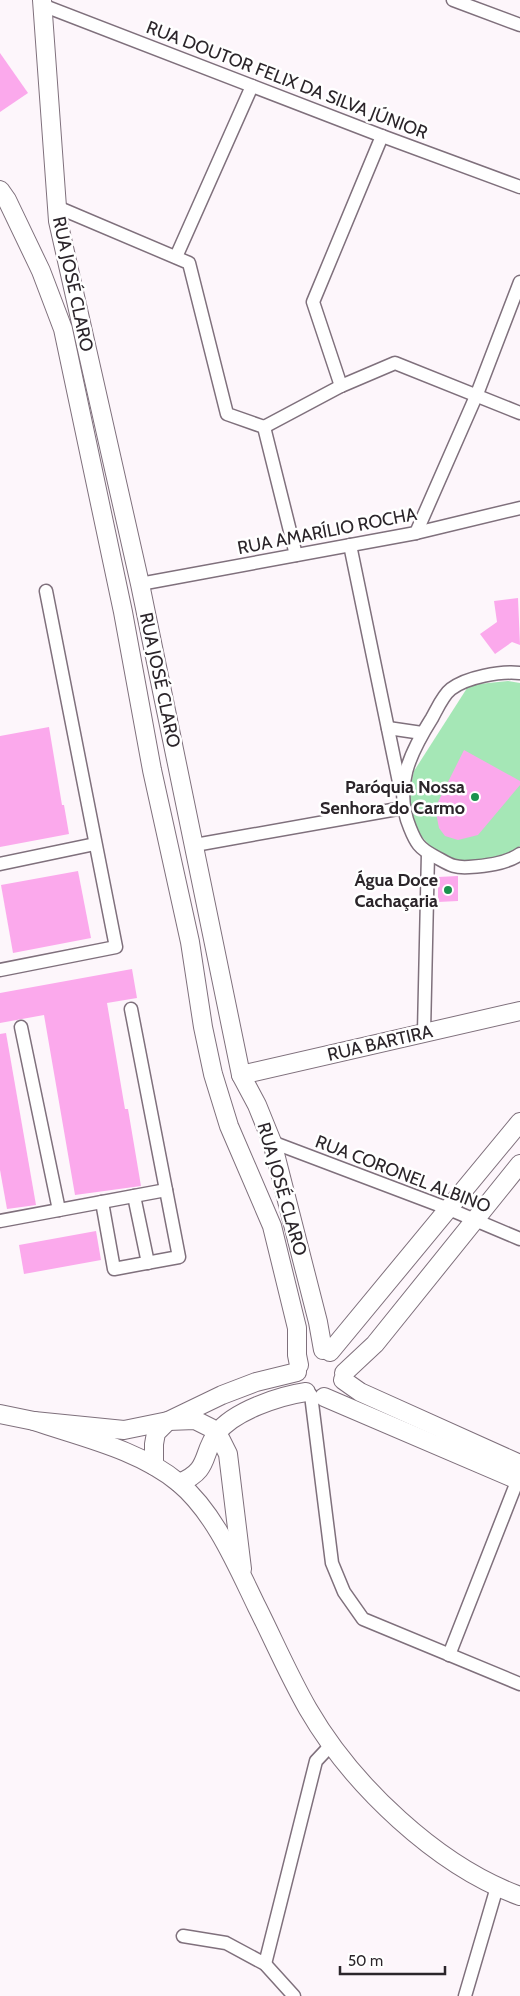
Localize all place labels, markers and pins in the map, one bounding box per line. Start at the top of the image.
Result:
place label: Paróquia Nossa Senhora do Carmo [320,776,465,819]
marker: Paróquia Nossa Senhora do Carmo [469,791,481,803]
place label: Água Doce Cachaçaria [354,869,438,912]
marker: Água Doce Cachaçaria [442,884,454,896]

